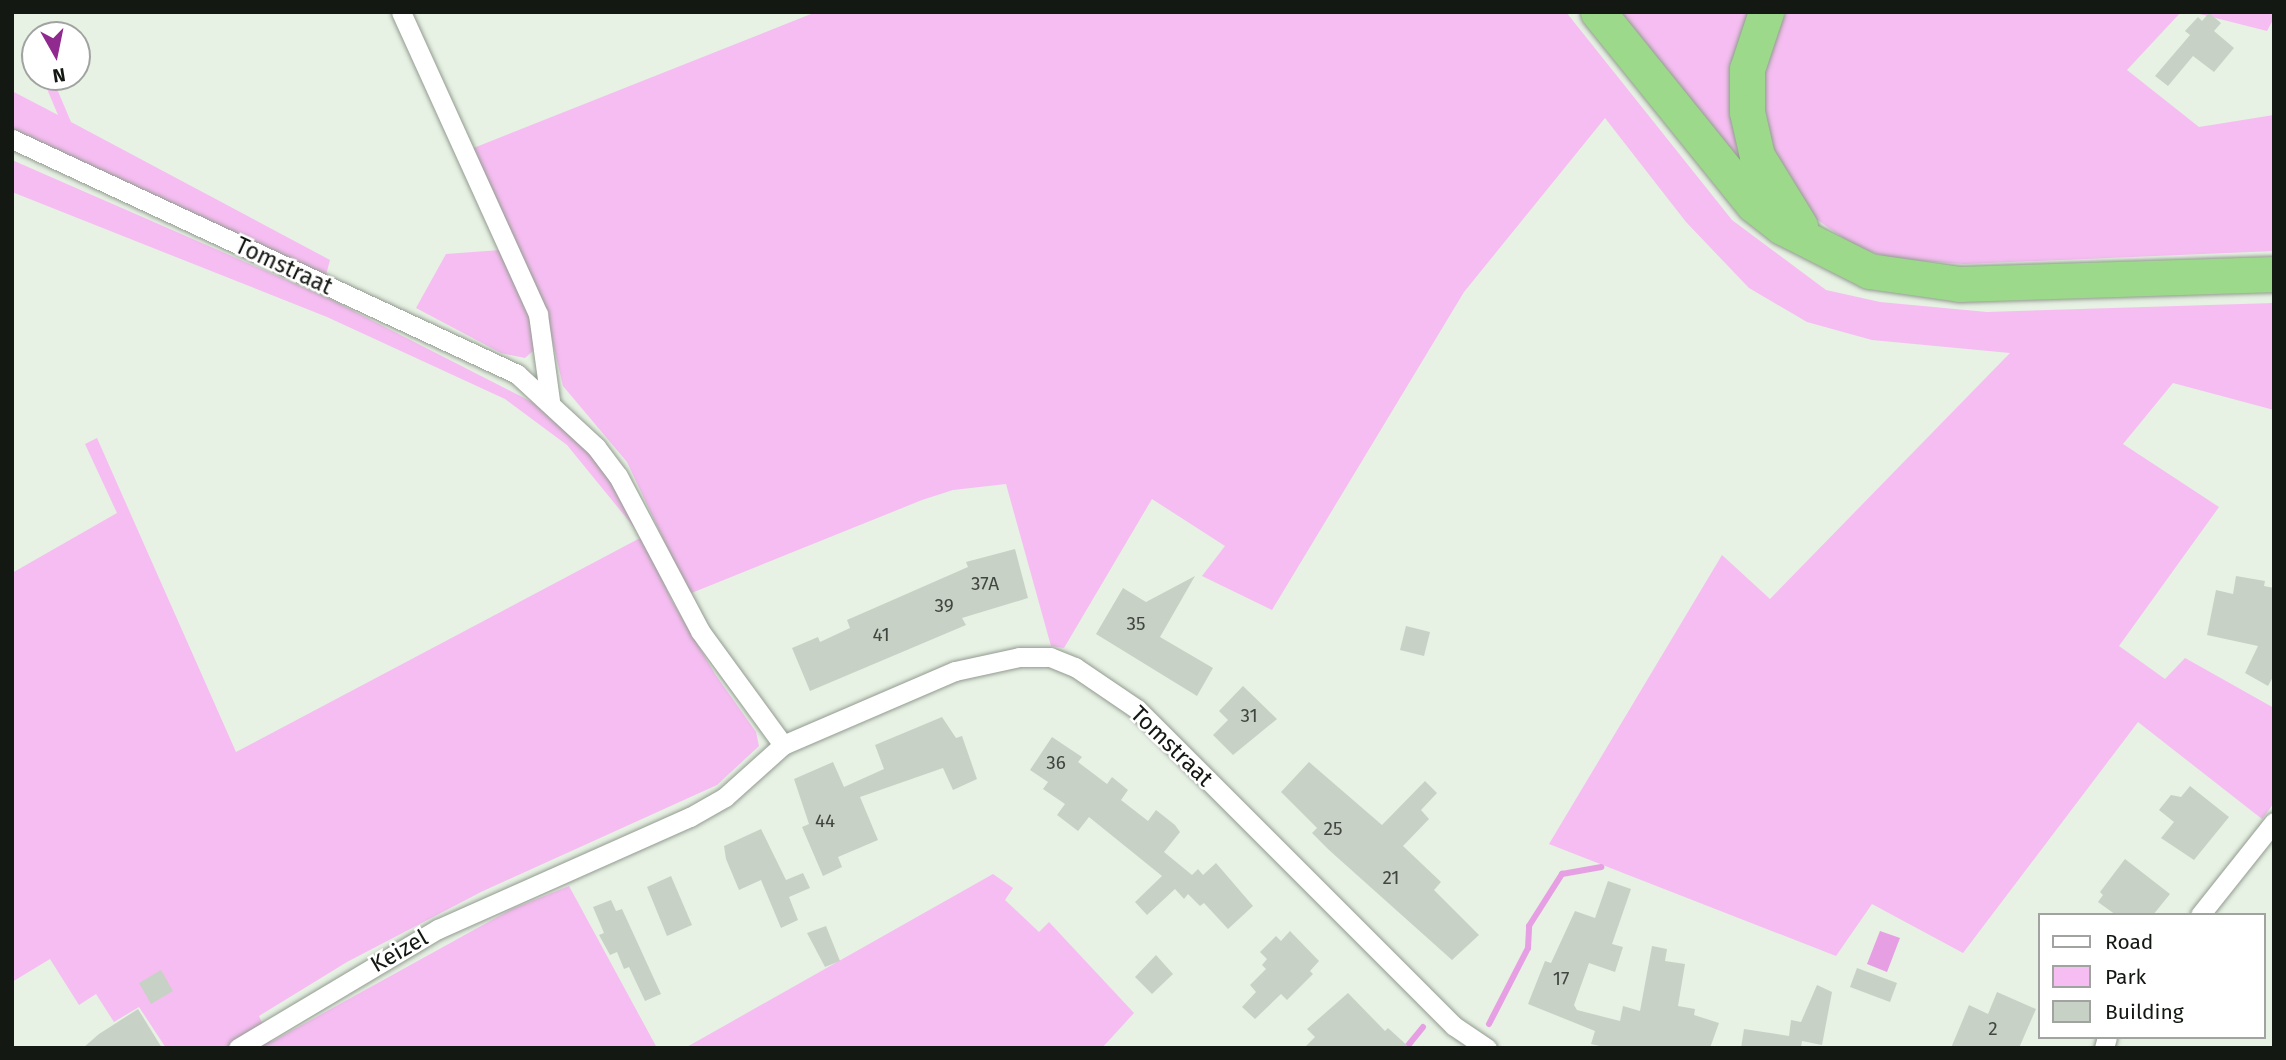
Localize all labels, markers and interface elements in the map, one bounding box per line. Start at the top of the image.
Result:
north arrow [21,21,91,91]
text: N [51,63,67,88]
street label: Tomstraat [231,231,337,301]
house number: 37A [971,573,999,595]
house number: 39 [934,595,954,617]
house number: 35 [1127,613,1145,635]
house number: 41 [872,624,890,646]
street label: Tomstraat [1125,700,1219,792]
house number: 31 [1240,705,1258,727]
house number: 36 [1046,752,1066,774]
house number: 44 [815,810,835,832]
house number: 25 [1324,818,1342,840]
house number: 21 [1382,867,1400,889]
legend [2038,913,2265,1039]
street label: Keizel [366,924,432,978]
text: Road [2105,929,2153,955]
text: Park [2105,964,2146,990]
house number: 17 [1553,968,1569,990]
text: Building [2105,999,2184,1025]
house number: 2 [1988,1018,1998,1040]

